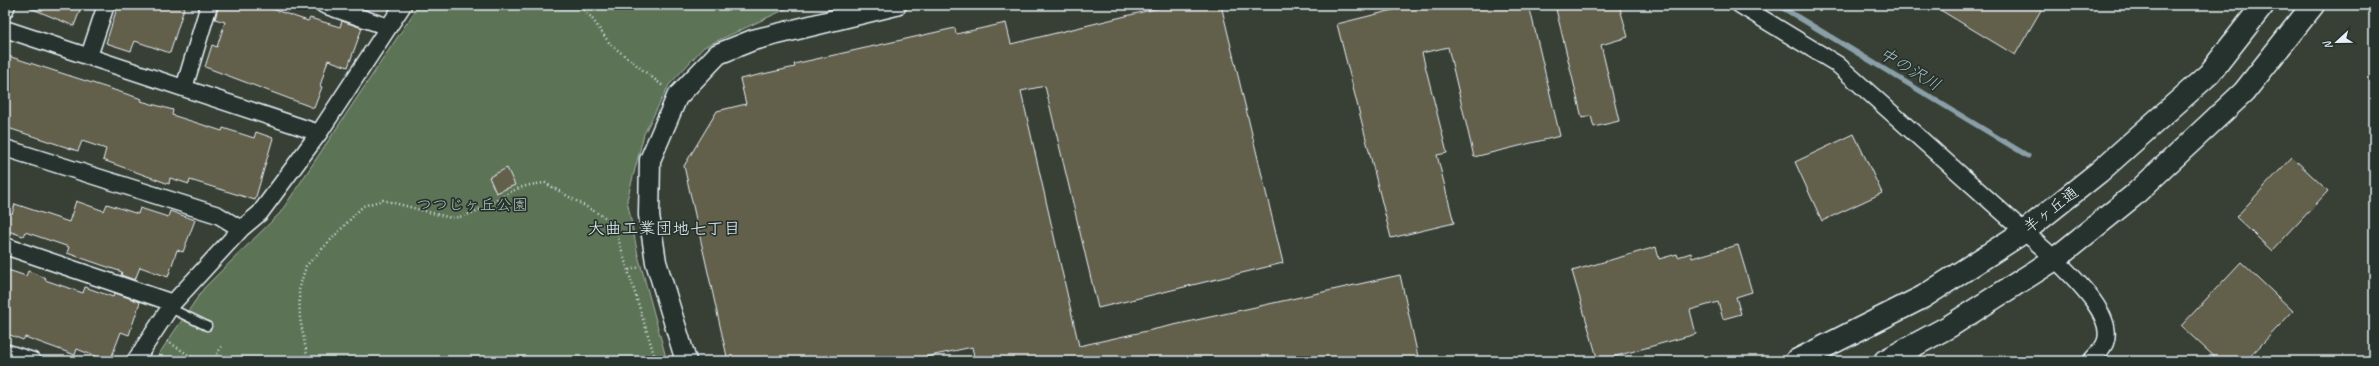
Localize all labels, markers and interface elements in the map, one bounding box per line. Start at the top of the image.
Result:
north arrow [2317,22,2357,62]
text: N [2319,38,2335,52]
water label: 中の沢川 [1875,42,1945,96]
street label: 羊ヶ丘通 [2020,182,2082,238]
park label: つつじヶ丘公園 [416,195,528,215]
district label: 大曲工業団地七丁目 [588,218,741,239]

